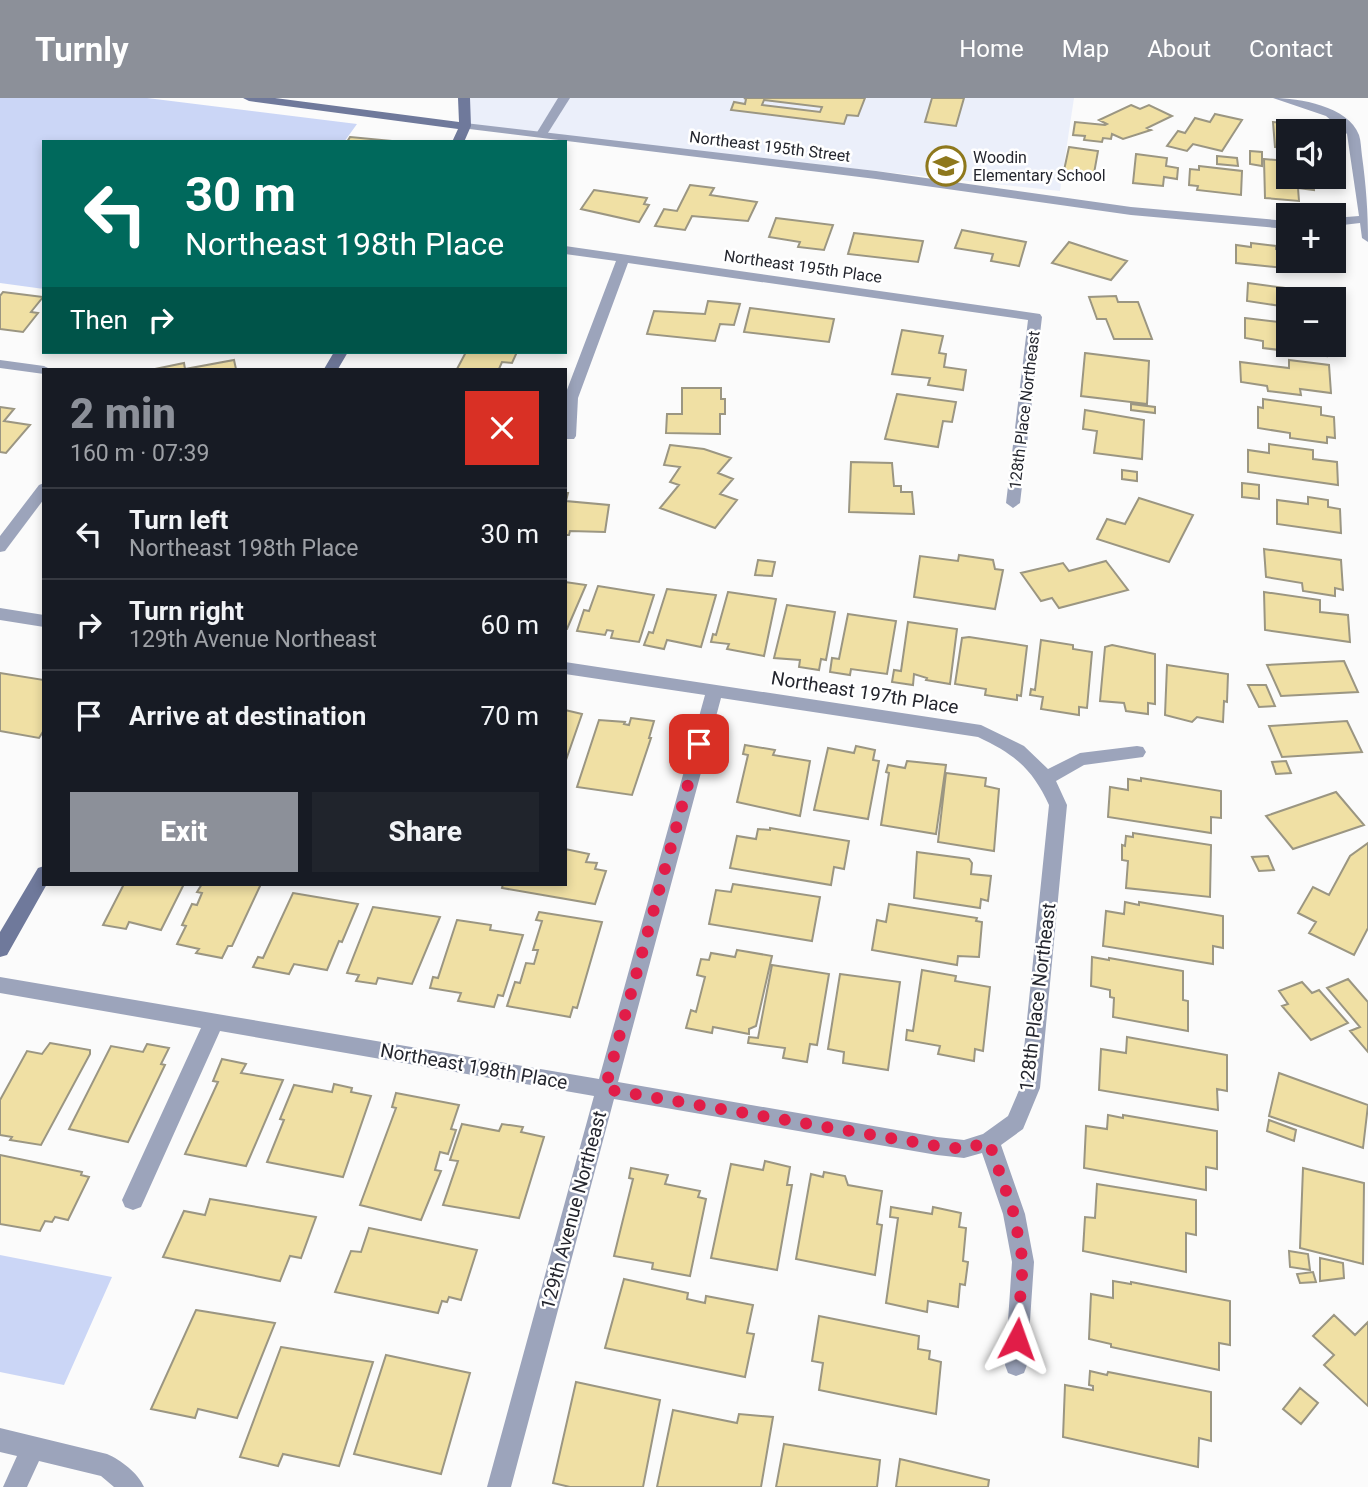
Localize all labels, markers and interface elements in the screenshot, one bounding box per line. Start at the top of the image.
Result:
text: Turnly [35,30,129,69]
text: Home [959,35,1024,63]
text: Map [1062,35,1109,63]
text: About [1147,35,1211,63]
text: Contact [1249,35,1333,63]
map controls [1276,119,1346,357]
button: sound [1276,119,1346,189]
street label: Northeast 195th Street [688,127,852,166]
school or university icon: Woodin Elementary School [925,145,967,187]
place label: Woodin Elementary School [973,148,1106,185]
text: 30 m [185,166,296,223]
icon: left [70,168,161,259]
button: + [1276,203,1346,273]
text: Northeast 198th Place [185,225,504,263]
street label: Northeast 195th Place [723,246,883,287]
button: − [1276,287,1346,357]
icon: right [142,301,180,339]
text: Then [70,305,128,335]
street label: 128th Place Northeast [1005,330,1044,490]
text: 2 min [70,389,176,438]
button: close [465,391,539,465]
text: 160 m · 07:39 [70,440,209,467]
text: Turn left [129,505,228,535]
icon: left [70,515,108,553]
text: 30 m [481,519,539,549]
text: Northeast 198th Place [129,535,358,562]
text: Turn right [129,596,244,626]
icon: right [70,606,108,644]
text: 60 m [481,610,539,640]
text: 129th Avenue Northeast [129,626,377,653]
street label: Northeast 197th Place [770,666,960,719]
icon: arrive [70,697,108,735]
text: Arrive at destination [129,701,366,731]
text: 70 m [481,701,539,731]
pin [669,714,729,774]
icon: arrive [680,725,718,763]
button: Exit [70,792,298,872]
button: Share [312,792,539,872]
street label: 128th Place Northeast [1015,902,1060,1093]
street label: Northeast 198th Place [379,1039,569,1094]
street label: 129th Avenue Northeast [536,1108,611,1312]
position arrow [980,1302,1054,1376]

